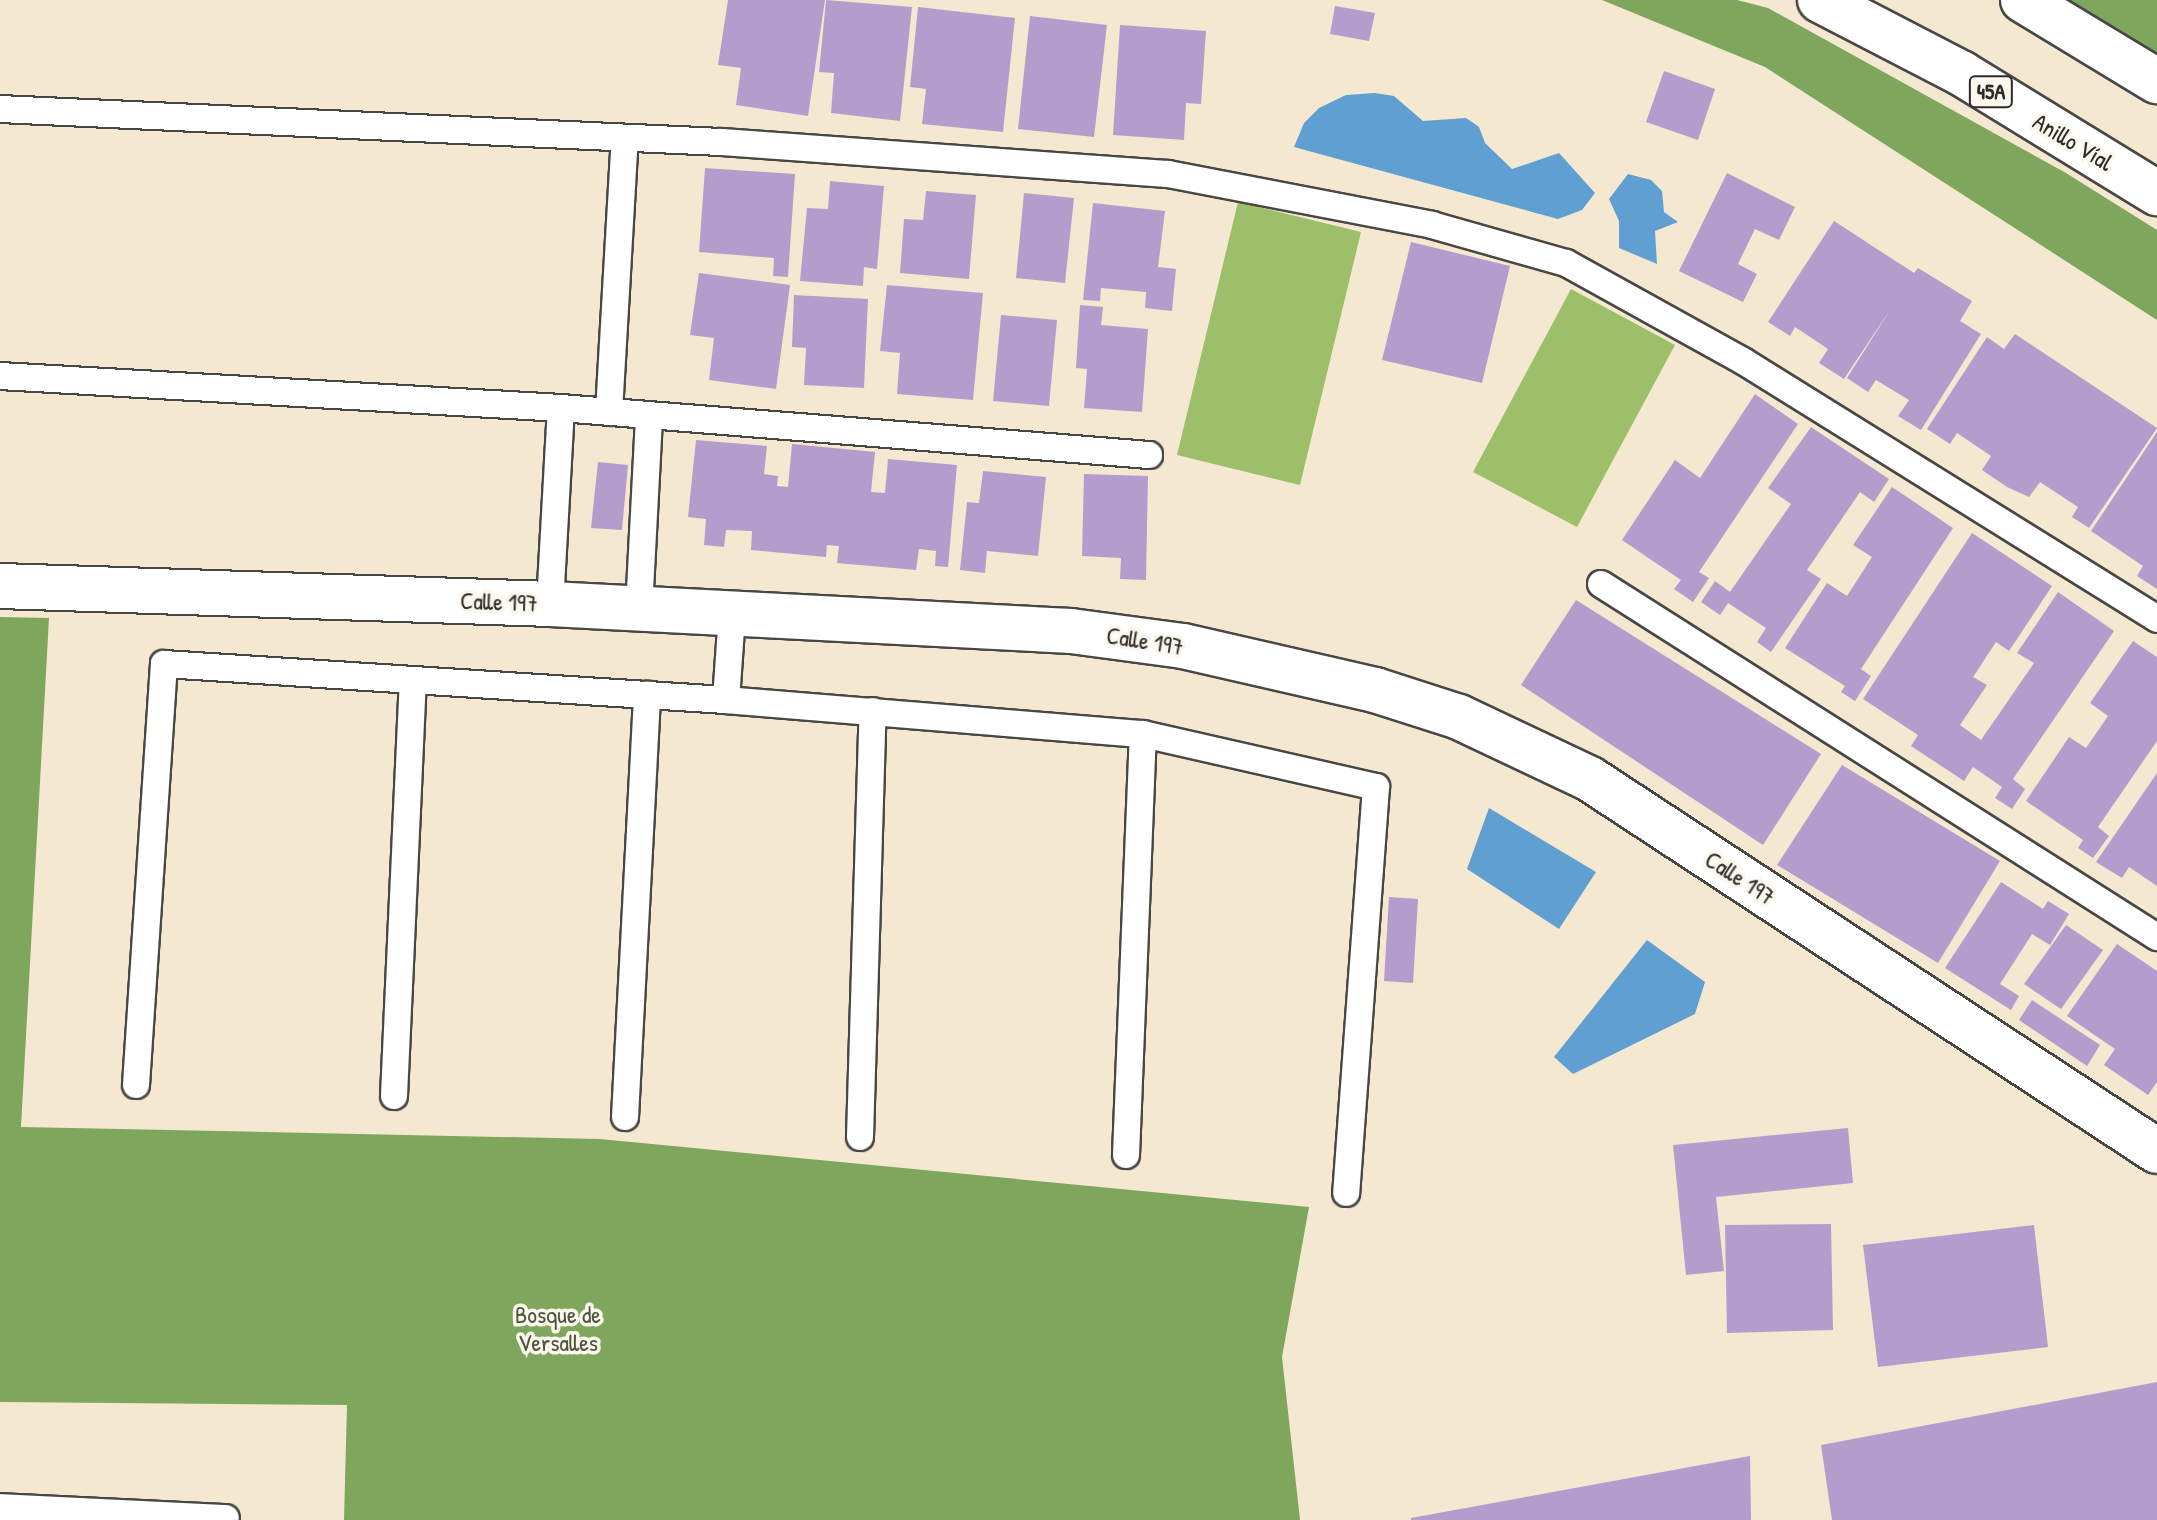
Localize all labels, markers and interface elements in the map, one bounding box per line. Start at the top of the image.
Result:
road number: 45A [1967,74,2015,110]
street label: Anillo Víal [2028,107,2118,177]
street label: Calle 197 [460,586,538,618]
street label: Calle 197 [1105,621,1185,661]
street label: Calle 197 [1700,845,1780,911]
park label: Bosque de Versalles [515,1301,601,1357]

